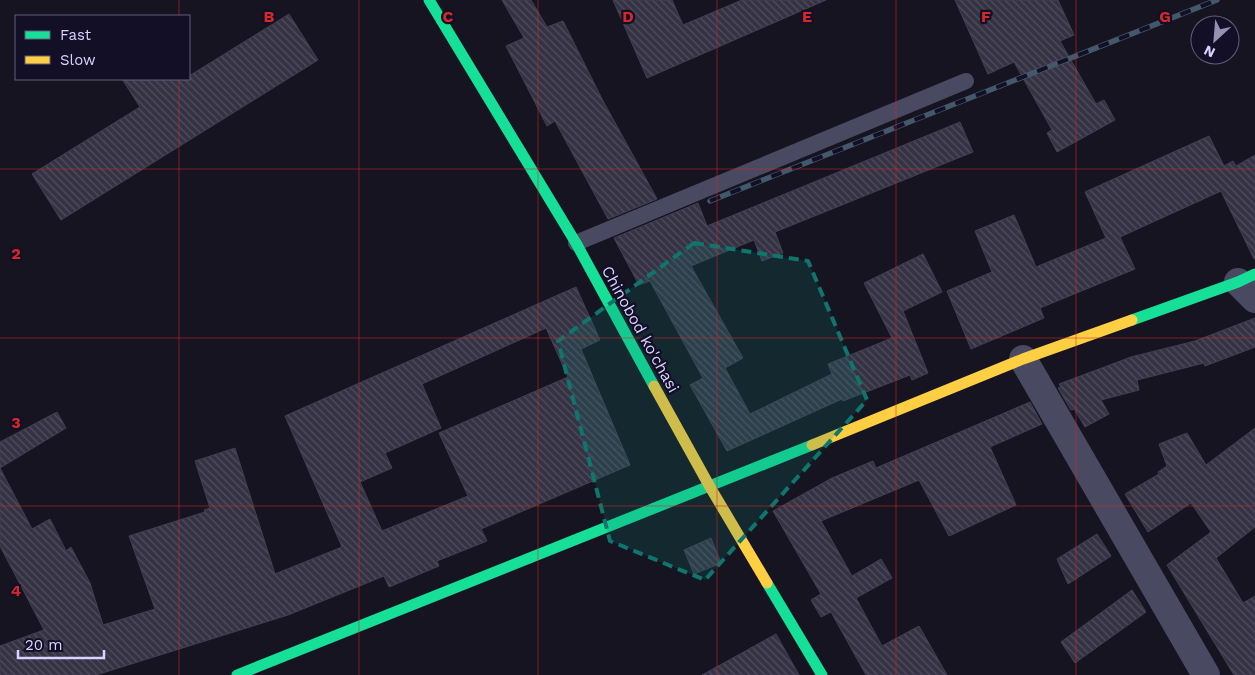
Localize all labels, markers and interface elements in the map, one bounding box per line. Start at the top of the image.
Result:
text: B [264,7,275,26]
text: C [443,7,454,26]
text: D [622,7,634,26]
text: E [802,7,812,26]
text: F [981,7,991,26]
text: G [1159,7,1171,26]
legend [15,15,190,80]
north arrow [1190,15,1240,65]
text: Fast [60,26,92,44]
text: N [1201,42,1217,61]
text: Slow [60,51,96,69]
text: 2 [11,244,21,263]
street label: Chinobod ko'chasi [598,263,683,396]
text: 3 [11,413,21,432]
text: 4 [11,581,21,600]
scale bar [18,628,104,660]
text: 20 m [25,636,63,654]

